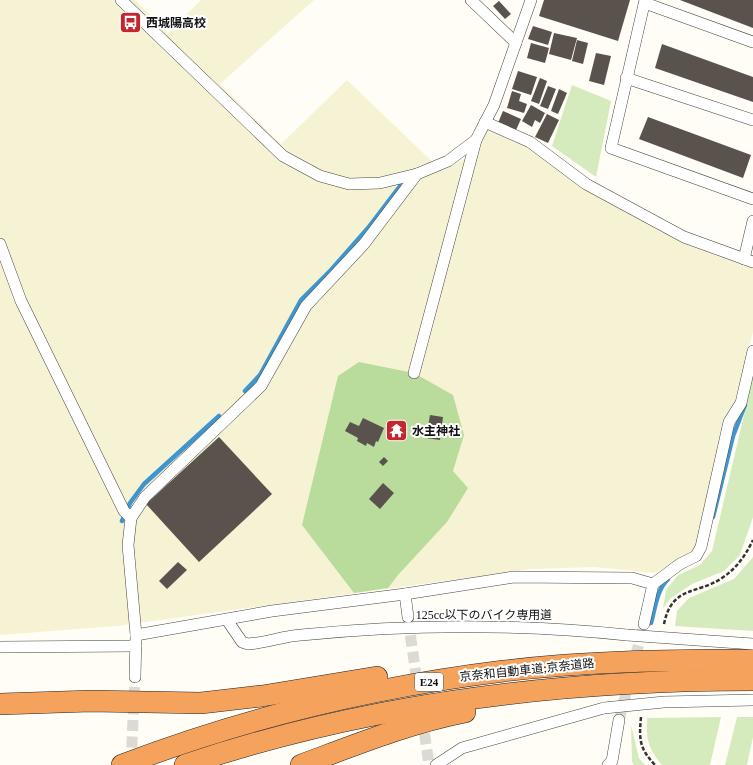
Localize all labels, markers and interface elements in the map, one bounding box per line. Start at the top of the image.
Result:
bus stop icon: 西城陽高校 [118,10,144,36]
place label: 西城陽高校 [146,16,206,30]
temple icon: 水主神社 [383,418,409,444]
place label: 水主神社 [412,424,460,438]
street label: 125cc以下のバイク専用道 [416,608,552,622]
street label: 京奈和自動車道;京奈道路 [459,656,595,684]
road number: E24 [415,673,443,691]

